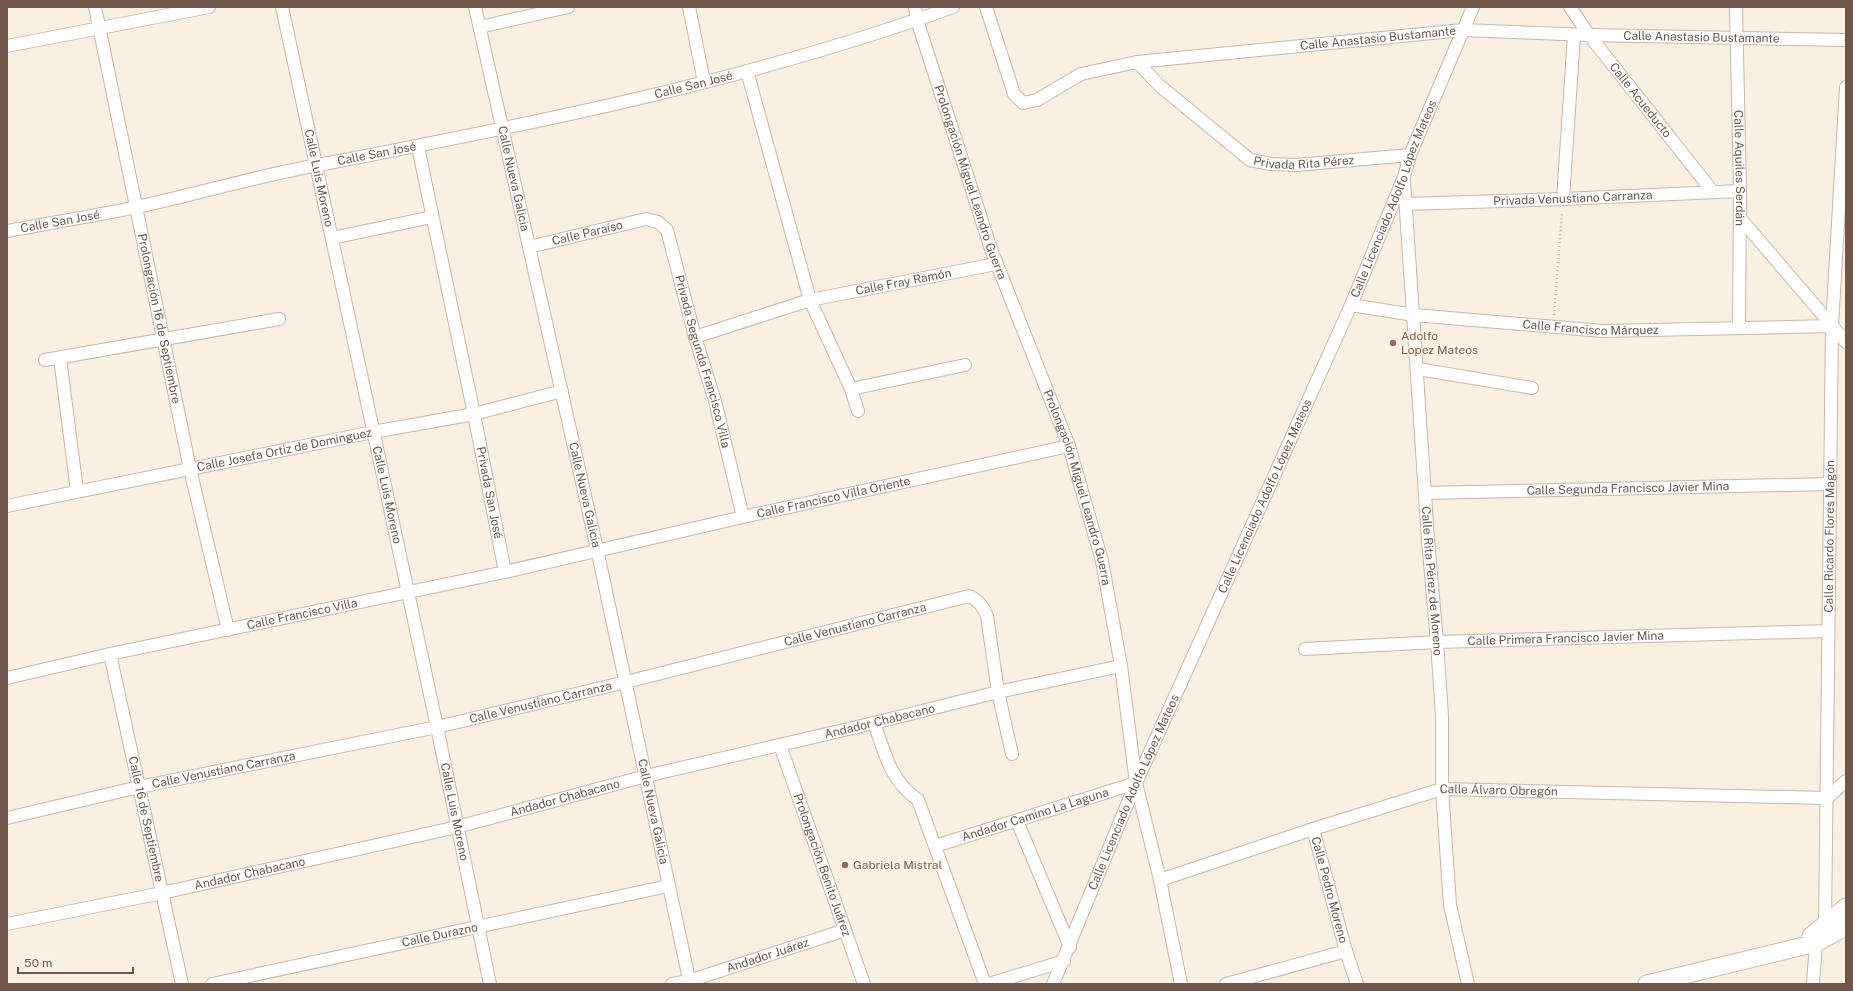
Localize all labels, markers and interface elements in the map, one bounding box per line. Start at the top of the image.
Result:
street label: Calle Anastasio Bustamante [1300,24,1457,53]
street label: Calle Anastasio Bustamante [1623,29,1780,46]
street label: Calle Acueducto [1607,60,1675,141]
street label: Calle San José [653,68,734,101]
street label: Prolongación Miguel Leandro Guerra [931,83,1009,282]
street label: Calle Licenciado Adolfo López Mateos [1348,98,1439,300]
street label: Calle Aquiles Serdán [1731,110,1747,226]
street label: Calle Nueva Galicia [495,125,532,233]
street label: Calle Luis Moreno [301,128,336,229]
street label: Calle San José [336,139,418,168]
street label: Privada Rita Pérez [1252,153,1355,172]
street label: Privada Venustiano Carranza [1493,188,1653,208]
street label: Calle San José [19,207,101,235]
street label: Calle Paraíso [551,218,624,248]
street label: Prolongación 16 de Septiembre [135,232,183,405]
street label: Calle Fray Ramón [854,266,953,298]
street label: Privada Segunda Francisco Villa [672,274,733,449]
street label: Calle Francisco Márquez [1522,317,1659,338]
place label: Adolfo Lopez Mateos [1401,329,1478,357]
marker: Adolfo Lopez Mateos [1388,338,1398,348]
street label: Prolongación Miguel Leandro Guerra [1040,388,1113,587]
street label: Calle Licenciado Adolfo López Mateos [1215,397,1315,595]
street label: Calle Josefa Ortiz de Domínguez [196,425,373,474]
street label: Calle Nueva Galicia [566,441,603,549]
street label: Calle Luis Moreno [370,445,404,545]
street label: Privada San José [474,445,505,540]
street label: Calle Ricardo Flores Magón [1822,460,1837,613]
street label: Calle Francisco Villa Oriente [755,474,912,521]
street label: Calle Segunda Francisco Javier Mina [1526,479,1729,498]
street label: Calle Rita Pérez de Moreno [1419,506,1445,656]
street label: Calle Francisco Villa [246,596,359,632]
street label: Calle Venustiano Carranza [782,600,928,649]
street label: Calle Primera Francisco Javier Mina [1467,629,1664,648]
street label: Calle Venustiano Carranza [468,679,613,726]
street label: Calle Licenciado Adolfo López Mateos [1086,692,1182,892]
street label: Andador Chabacano [823,701,936,741]
street label: Calle Venustiano Carranza [151,749,297,791]
street label: Calle 16 de Septiembre [125,755,167,884]
street label: Calle Nueva Galicia [635,757,671,866]
street label: Calle Luis Moreno [438,761,471,862]
street label: Andador Chabacano [508,776,621,819]
street label: Calle Álvaro Obregón [1439,782,1558,799]
street label: Andador Camino La Laguna [960,785,1110,844]
street label: Prolongación Benito Juárez [791,792,854,938]
street label: Calle Pedro Moreno [1308,835,1351,945]
street label: Andador Chabacano [193,854,307,893]
place label: Gabriela Mistral [853,858,942,872]
marker: Gabriela Mistral [840,860,850,870]
street label: Calle Durazno [401,920,479,950]
street label: Andador Juárez [724,935,811,975]
scale bar [18,949,133,975]
text: 50 m [24,956,52,970]

